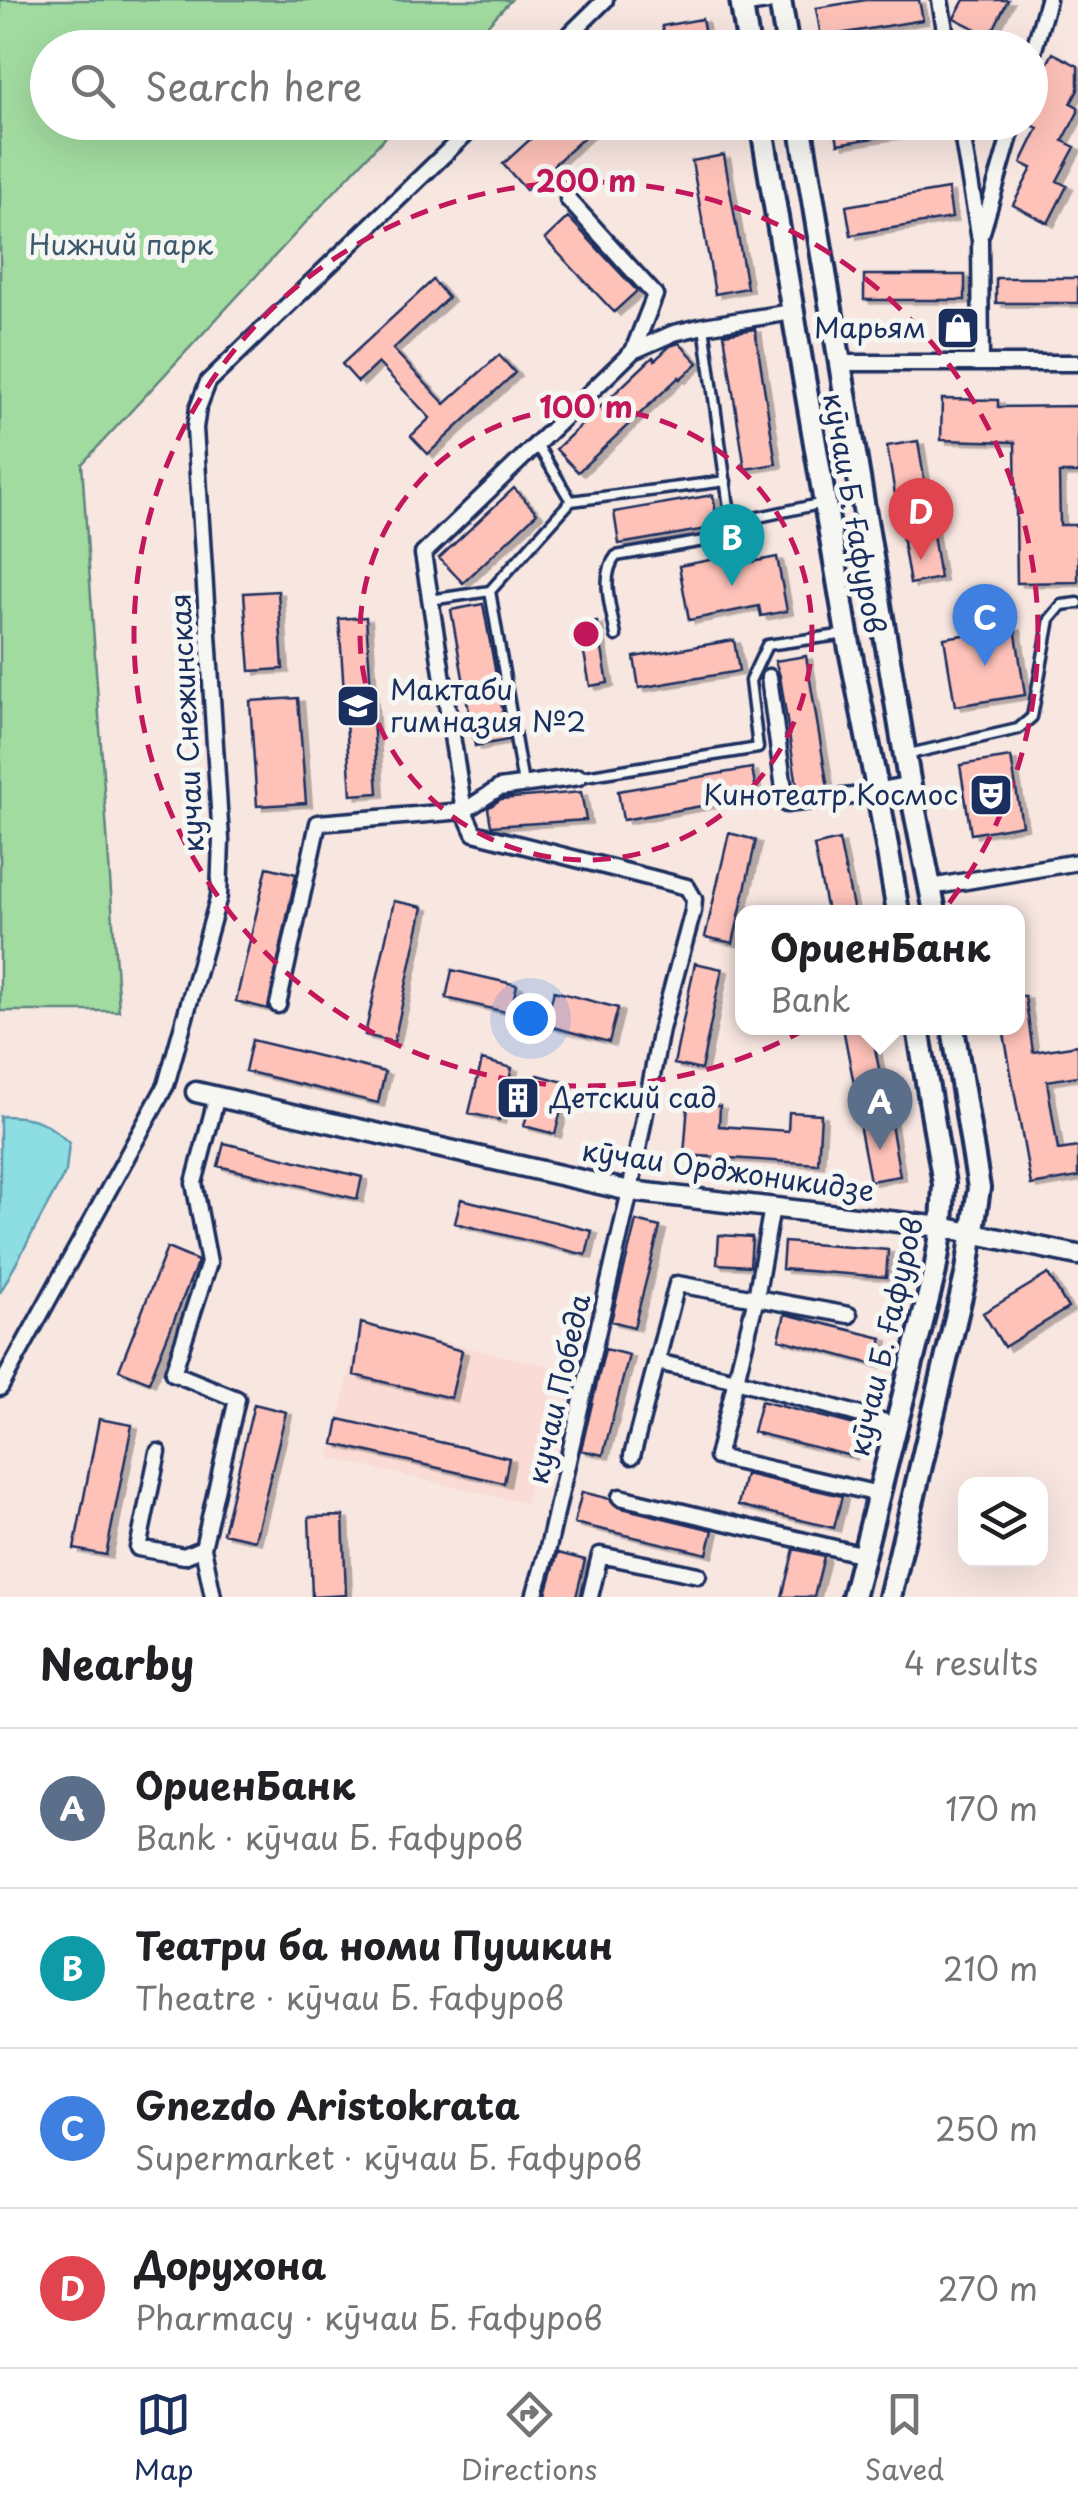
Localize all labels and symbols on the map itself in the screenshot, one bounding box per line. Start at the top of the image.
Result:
text: 200 m [536,157,636,202]
park label: Нижний парк [29,222,214,265]
place label: Марьям [814,305,926,348]
shop icon: Марьям [935,305,981,351]
text: 100 m [539,383,633,428]
street label: кӯчаи Б. Ғафуров [813,389,898,636]
pin: D [888,478,954,560]
pin: B [700,504,764,586]
pin: C [952,584,1018,666]
street label: кучаи Снежинская [157,592,214,854]
centre of rings [568,616,604,652]
place label: Мактаби гимназия №2 [390,667,586,742]
school or university icon: Мактаби гимназия №2 [335,683,381,729]
place label: Кинотеатр Космос [703,772,958,815]
theatre icon: Кинотеатр Космос [968,772,1014,818]
your location [505,993,556,1044]
pin: A [848,1068,912,1150]
building icon: Детский сад [495,1075,541,1121]
place label: Детский сад [549,1075,717,1118]
street label: кӯчаи Орджоникидзе [579,1128,877,1211]
street label: кӯчаи Б. Ғафуров [836,1213,933,1460]
street label: кучаи Победа [515,1289,600,1488]

